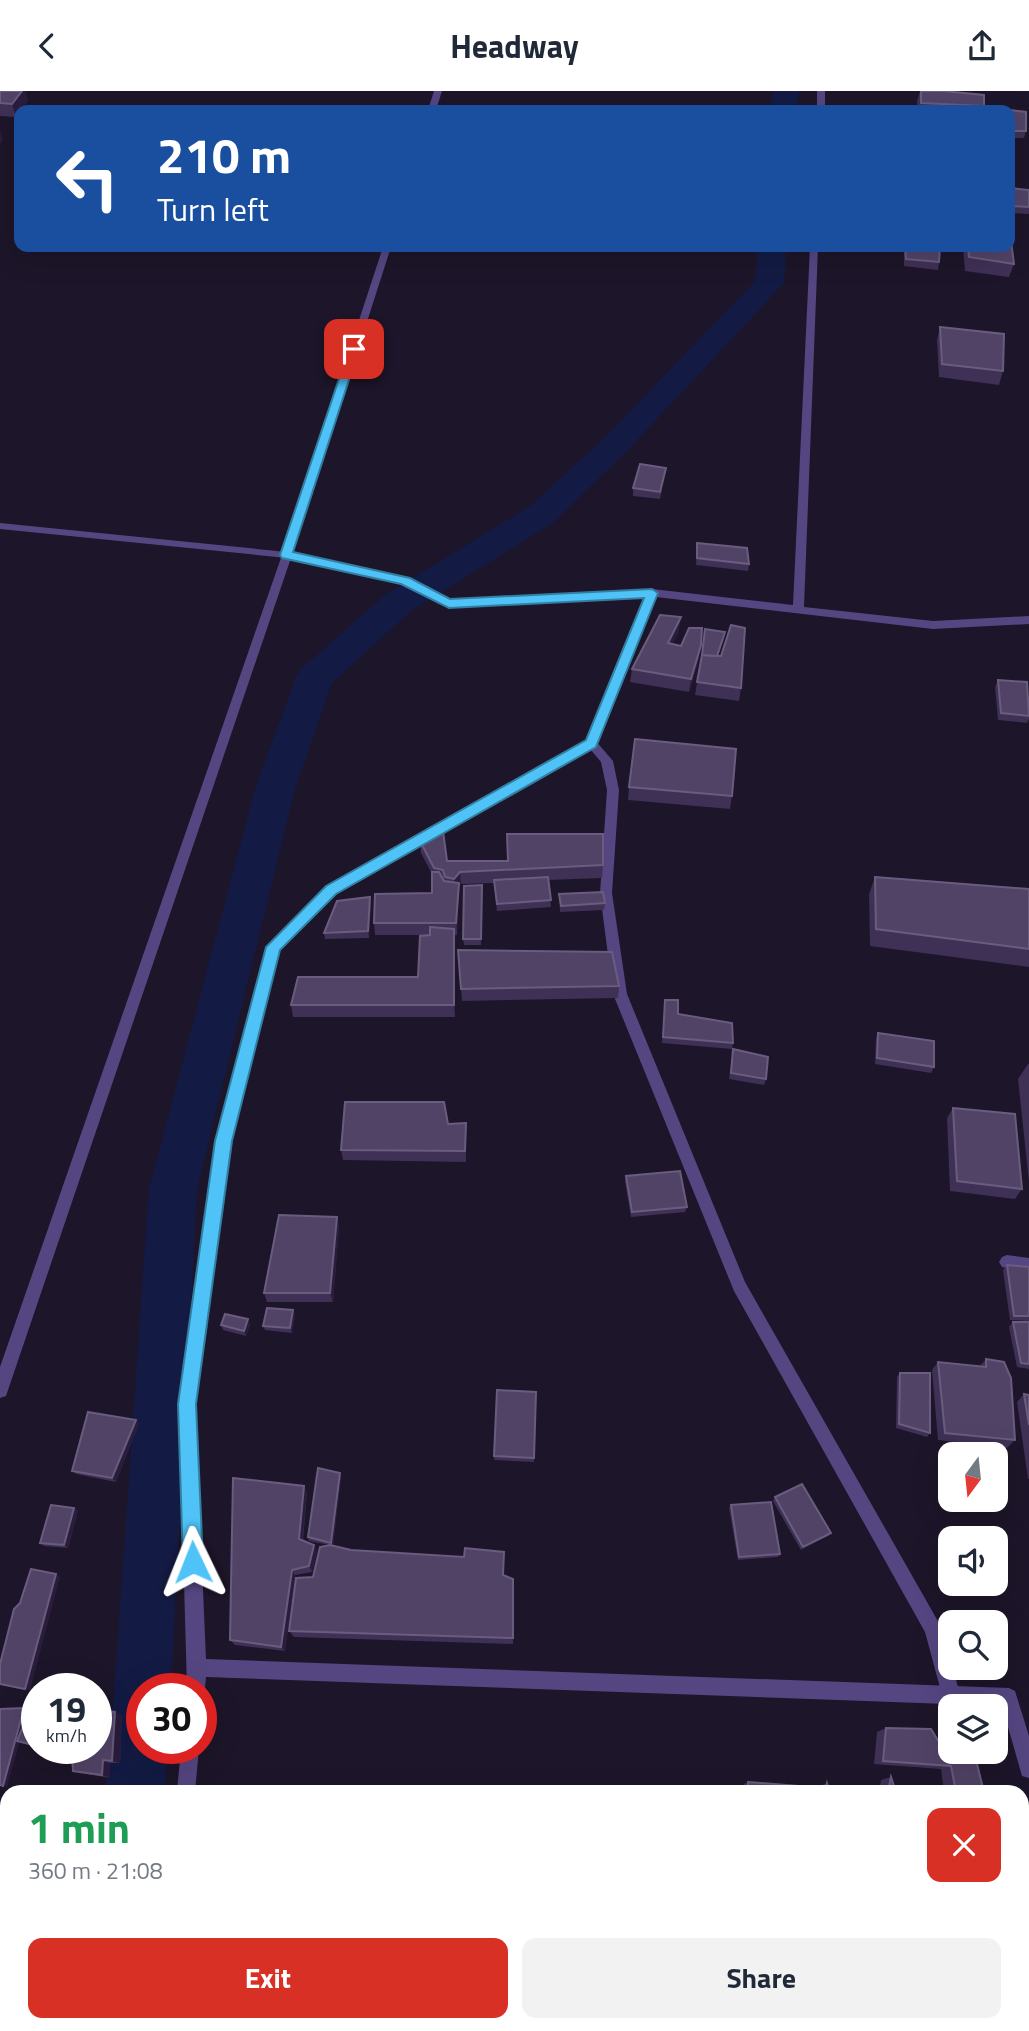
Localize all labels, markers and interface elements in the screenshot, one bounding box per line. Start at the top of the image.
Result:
text: Headway [450,22,579,70]
icon: back [28,27,66,65]
icon: share [963,27,1001,65]
text: 210 m [157,117,291,192]
icon: left [42,133,133,224]
text: Turn left [157,185,269,233]
pin [324,319,384,379]
icon: arrive [335,330,373,368]
north arrow [938,1442,1008,1512]
map controls [938,1442,1008,1764]
position arrow [156,1525,230,1599]
button: sound [938,1526,1008,1596]
button: search [938,1610,1008,1680]
speed limit sign: 30 [126,1673,217,1764]
text: 19 [47,1682,86,1736]
button: layers [938,1694,1008,1764]
text: km/h [46,1722,87,1749]
text: 1 min [28,1795,130,1859]
button: close [927,1808,1001,1882]
text: 360 m · 21:08 [28,1853,163,1888]
button: Exit [28,1938,508,2018]
button: Share [522,1938,1001,2018]

